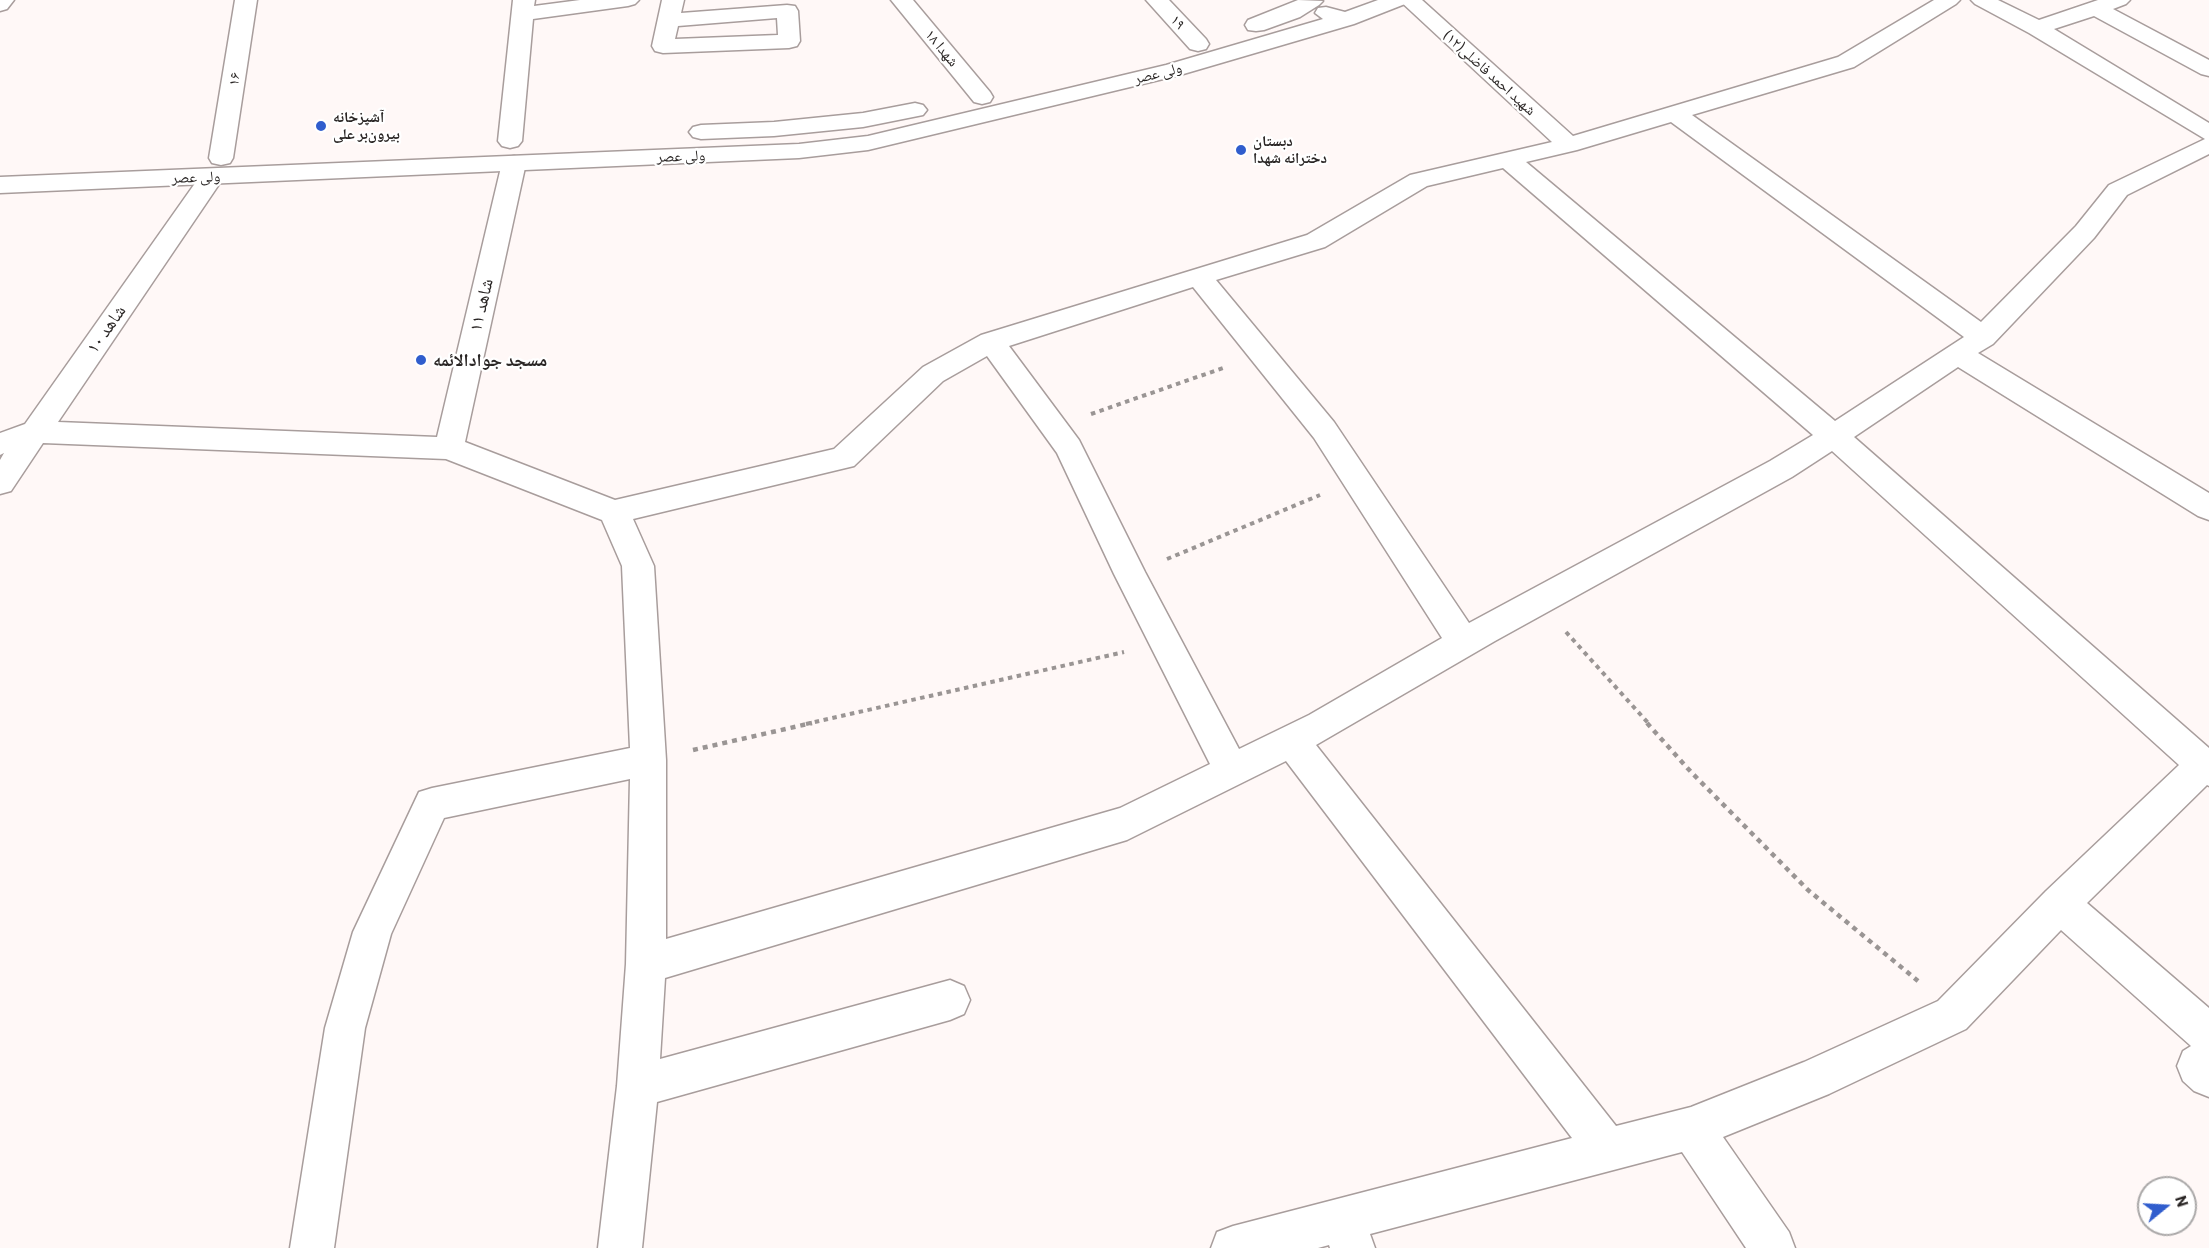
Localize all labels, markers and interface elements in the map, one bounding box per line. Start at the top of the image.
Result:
street label: ۱۹ [1167,11,1189,33]
street label: شهدا ۱۸ [921,26,963,70]
street label: شهید احمد فاضلی(۱۲) [1440,27,1540,119]
street label: ولی عصر [1132,58,1184,88]
street label: ۱۶ [224,71,244,87]
place label: آشپزخانه بیرون‌بر علی [333,108,400,143]
marker: آشپزخانه بیرون‌بر علی [314,119,328,133]
place label: دبستان دخترانه شهدا [1253,132,1327,167]
marker: دبستان دخترانه شهدا [1234,143,1248,157]
street label: ولی عصر [656,146,706,166]
street label: ولی عصر [171,167,221,187]
street label: شاهد ۱۱ [464,276,498,334]
street label: شاهد ۱۰ [82,301,130,357]
place label: مسجد جوادالائمه [433,349,547,371]
marker: مسجد جوادالائمه [414,353,428,367]
north arrow [2137,1176,2197,1236]
text: N [2172,1193,2193,1209]

